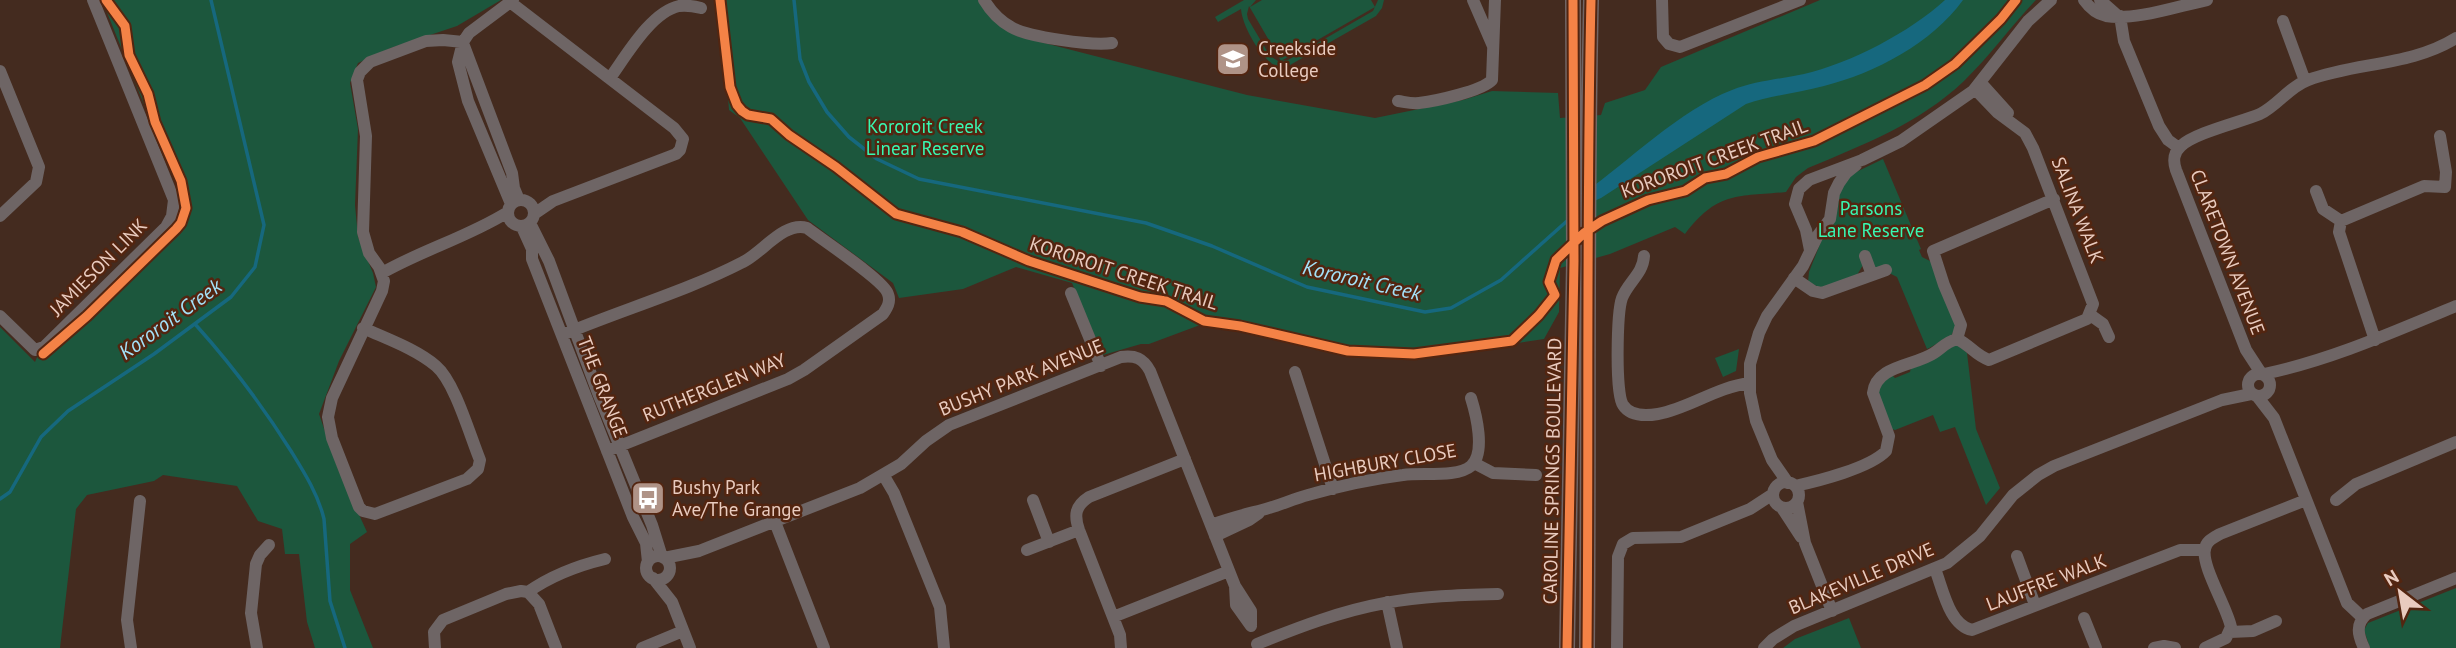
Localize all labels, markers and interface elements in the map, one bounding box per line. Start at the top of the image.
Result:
place label: Creekside College [1258,36,1336,82]
school or university icon: Creekside College [1214,40,1252,78]
street label: KOROROIT CREEK TRAIL [1617,113,1811,203]
park label: Kororoit Creek Linear Reserve [866,114,984,160]
street label: SALINA WALK [2047,153,2109,267]
street label: CLARETOWN AVENUE [2185,166,2271,338]
park label: Parsons Lane Reserve [1818,196,1924,242]
street label: JAMIESON LINK [44,213,152,321]
street label: KOROROIT CREEK TRAIL [1027,231,1221,315]
water label: Kororoit Creek [1300,253,1425,307]
water label: Kororoit Creek [113,272,228,365]
street label: THE GRANGE [573,333,633,441]
street label: BUSHY PARK AVENUE [935,333,1107,421]
street label: CAROLINE SPRINGS BOULEVARD [1538,337,1566,605]
street label: RUTHERGLEN WAY [639,347,790,427]
street label: HIGHBURY CLOSE [1312,438,1458,486]
place label: Bushy Park Ave/The Grange [672,475,801,521]
bus stop icon: Bushy Park Ave/The Grange [629,479,667,517]
street label: BLAKEVILLE DRIVE [1785,537,1937,619]
street label: LAUFFRE WALK [1982,548,2110,616]
north arrow [2365,557,2435,627]
text: N [2380,564,2403,591]

